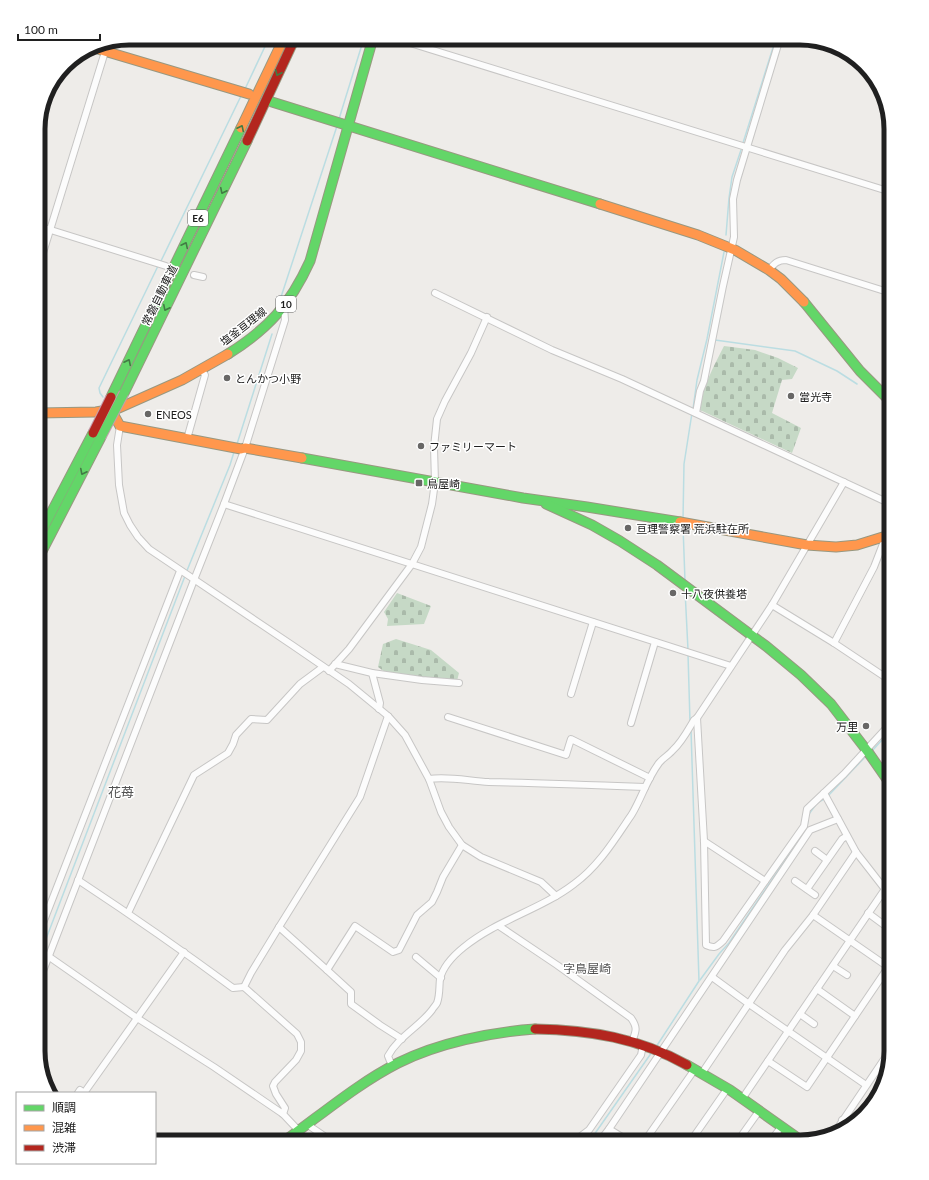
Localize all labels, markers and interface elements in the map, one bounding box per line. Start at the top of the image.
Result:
scale bar [18,16,100,42]
text: 100 m [24,22,58,37]
one-way arrow [275,69,283,77]
one-way arrow [236,125,244,133]
one-way arrow [220,187,228,194]
road number: E6 [188,210,208,226]
one-way arrow [180,242,188,249]
street label: 常磐自動車道 [139,262,179,328]
road number: 10 [276,296,296,312]
one-way arrow [163,304,171,311]
street label: 塩釜亘理線 [217,304,269,348]
one-way arrow [123,359,131,366]
place label: とんかつ小野 [235,372,301,385]
marker: とんかつ小野 [222,373,232,383]
place label: 當光寺 [799,390,832,403]
marker: 當光寺 [786,391,796,401]
place label: ENEOS [156,408,192,421]
marker: ENEOS [143,409,153,419]
place label: ファミリーマート [429,440,517,453]
marker: ファミリーマート [416,441,426,451]
one-way arrow [81,468,88,475]
place label: 鳥屋崎 [427,477,460,490]
marker: 鳥屋崎 [414,478,424,488]
place label: 亘理警察署 荒浜駐在所 [636,522,750,535]
marker: 亘理警察署 荒浜駐在所 [623,523,633,533]
place label: 十八夜供養塔 [681,587,747,600]
marker: 十八夜供養塔 [668,588,678,598]
place label: 万里 [836,720,858,733]
marker: 万里 [861,721,871,731]
district label: 花苺 [108,784,134,800]
district label: 字鳥屋崎 [563,961,611,976]
legend [16,1092,156,1164]
text: 順調 [52,1100,76,1115]
text: 混雑 [52,1120,76,1135]
text: 渋滞 [52,1140,76,1155]

